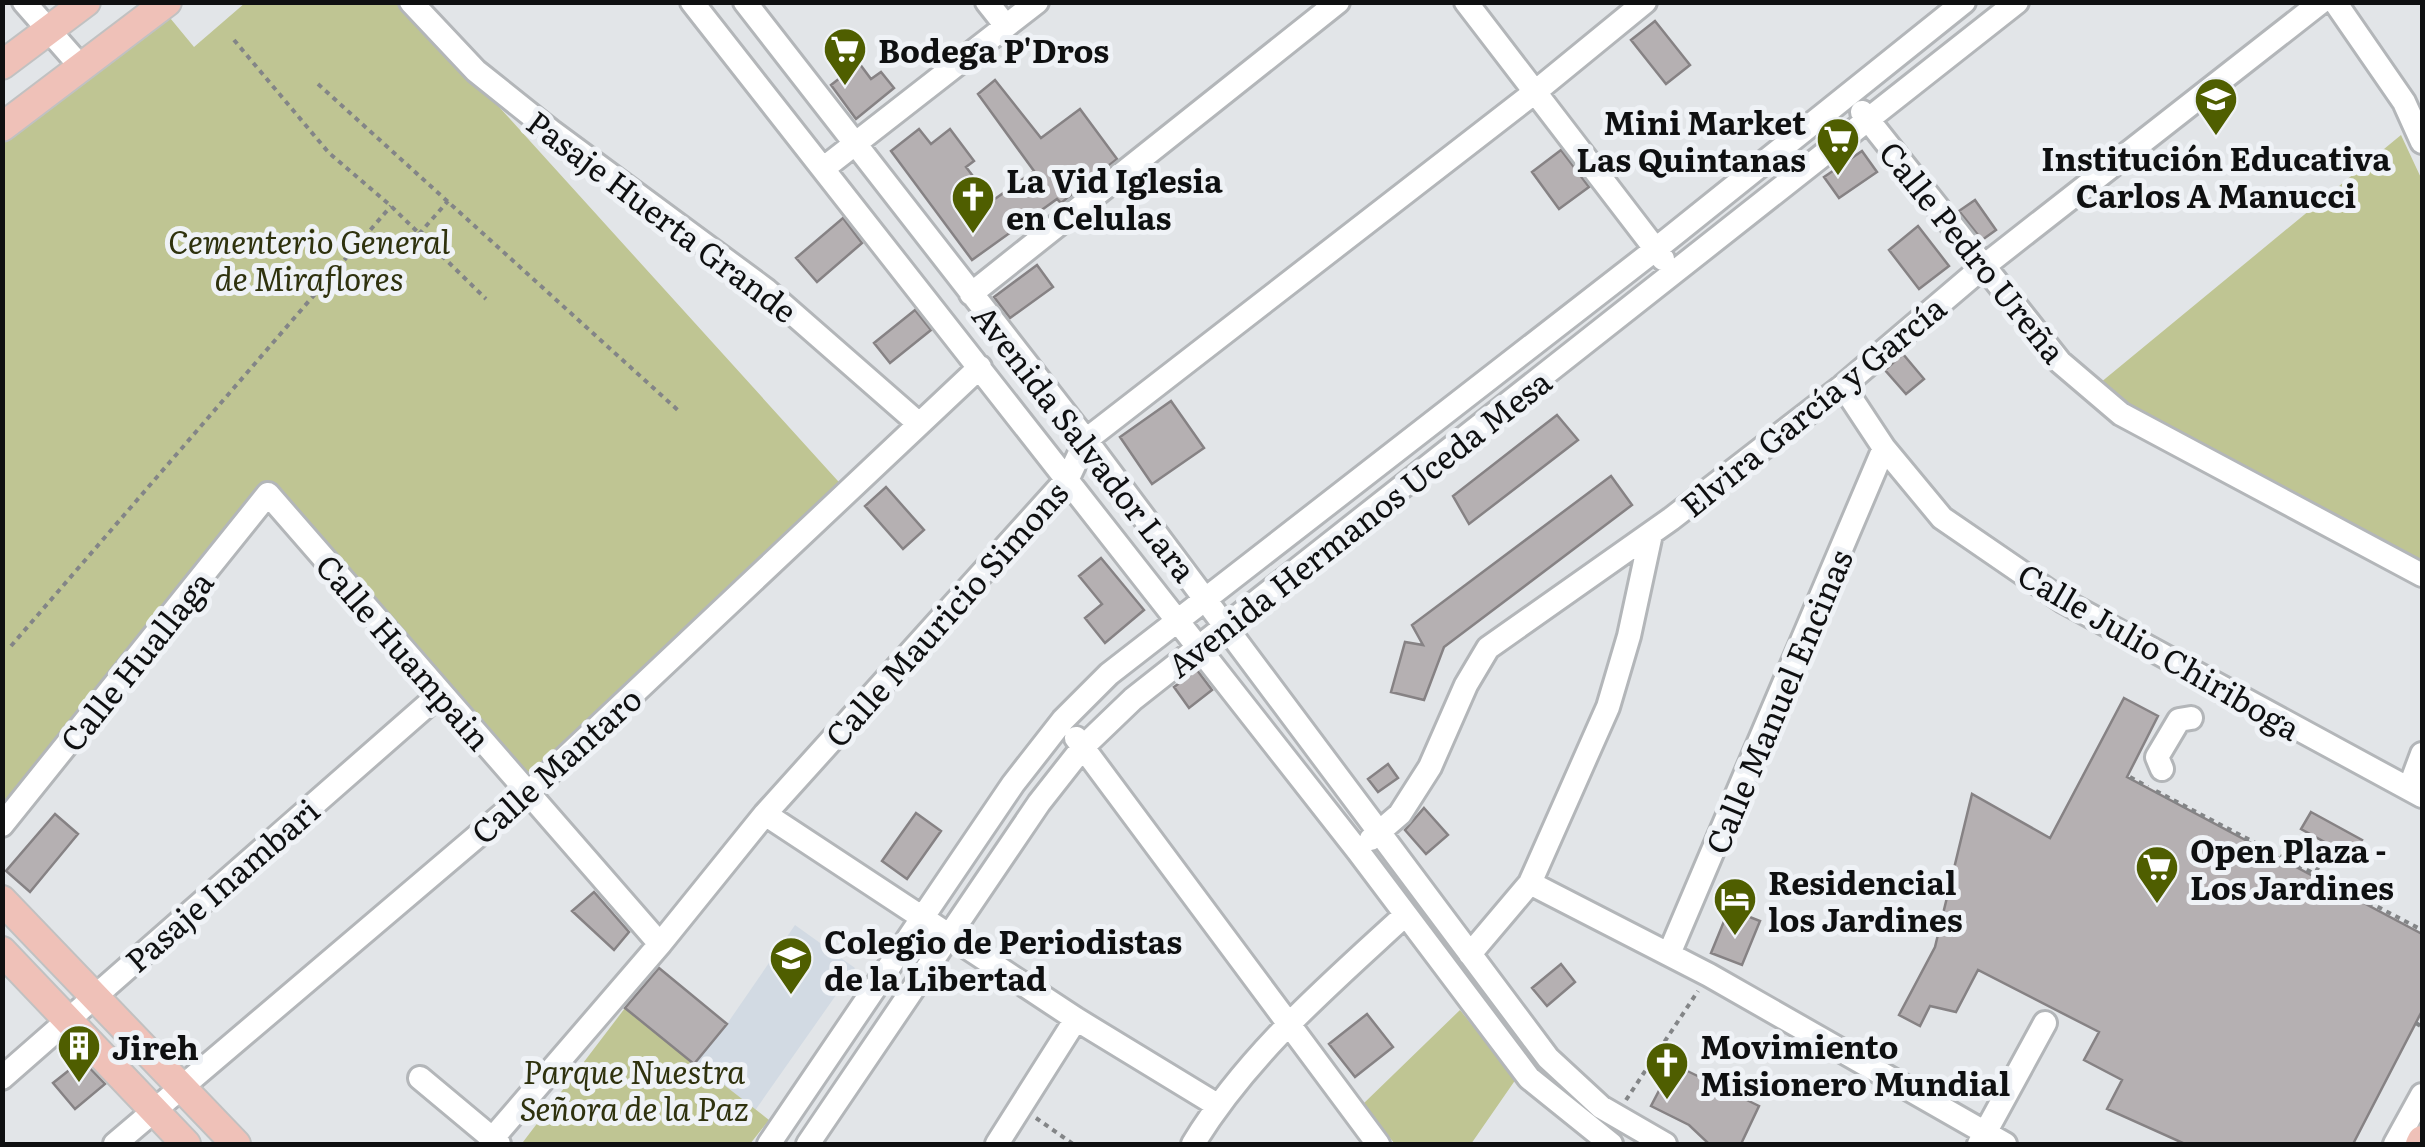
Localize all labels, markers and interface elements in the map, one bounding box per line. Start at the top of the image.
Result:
place label: Bodega P'Dros [878,25,1109,73]
supermarket icon: Bodega P'Dros [822,26,868,87]
school or university icon: Institución Educativa Carlos A Manucci [2193,76,2239,137]
street label: Pasaje Huerta Grande [518,97,808,333]
place label: Mini Market Las Quintanas [1576,97,1806,182]
supermarket icon: Mini Market Las Quintanas [1815,116,1861,177]
street label: Calle Pedro Ureña [1869,130,2079,373]
place label: Institución Educativa Carlos A Manucci [2041,133,2391,218]
place label: La Vid Iglesia en Celulas [1006,155,1223,240]
church icon: La Vid Iglesia en Celulas [950,174,996,235]
park label: Cementerio General de Miraflores [168,216,450,301]
street label: Elvira García y García [1669,282,1955,527]
street label: Avenida Salvador Lara [962,293,1210,591]
street label: Avenida Hermanos Uceda Mesa [1156,356,1561,687]
street label: Calle Mauricio Simons [812,469,1078,757]
street label: Calle Manuel Encinas [1691,541,1863,861]
street label: Calle Huampain [306,542,504,760]
street label: Calle Julio Chiriboga [2010,549,2311,751]
street label: Calle Huallaga [47,559,224,761]
street label: Calle Mantaro [459,674,651,854]
street label: Pasaje Inambari [113,786,329,982]
place label: Open Plaza - Los Jardines [2190,825,2394,910]
supermarket icon: Open Plaza - Los Jardines [2134,844,2180,905]
place label: Residencial los Jardines [1768,857,1963,942]
hotel icon: Residencial los Jardines [1712,876,1758,937]
place label: Colegio de Periodistas de la Libertad [824,916,1182,1001]
school or university icon: Colegio de Periodistas de la Libertad [768,935,814,996]
place label: Movimiento Misionero Mundial [1700,1021,2010,1106]
place label: Jireh [112,1022,199,1070]
building icon: Jireh [56,1023,102,1084]
church icon: Movimiento Misionero Mundial [1644,1040,1690,1101]
park label: Parque Nuestra Señora de la Paz [519,1046,749,1131]

